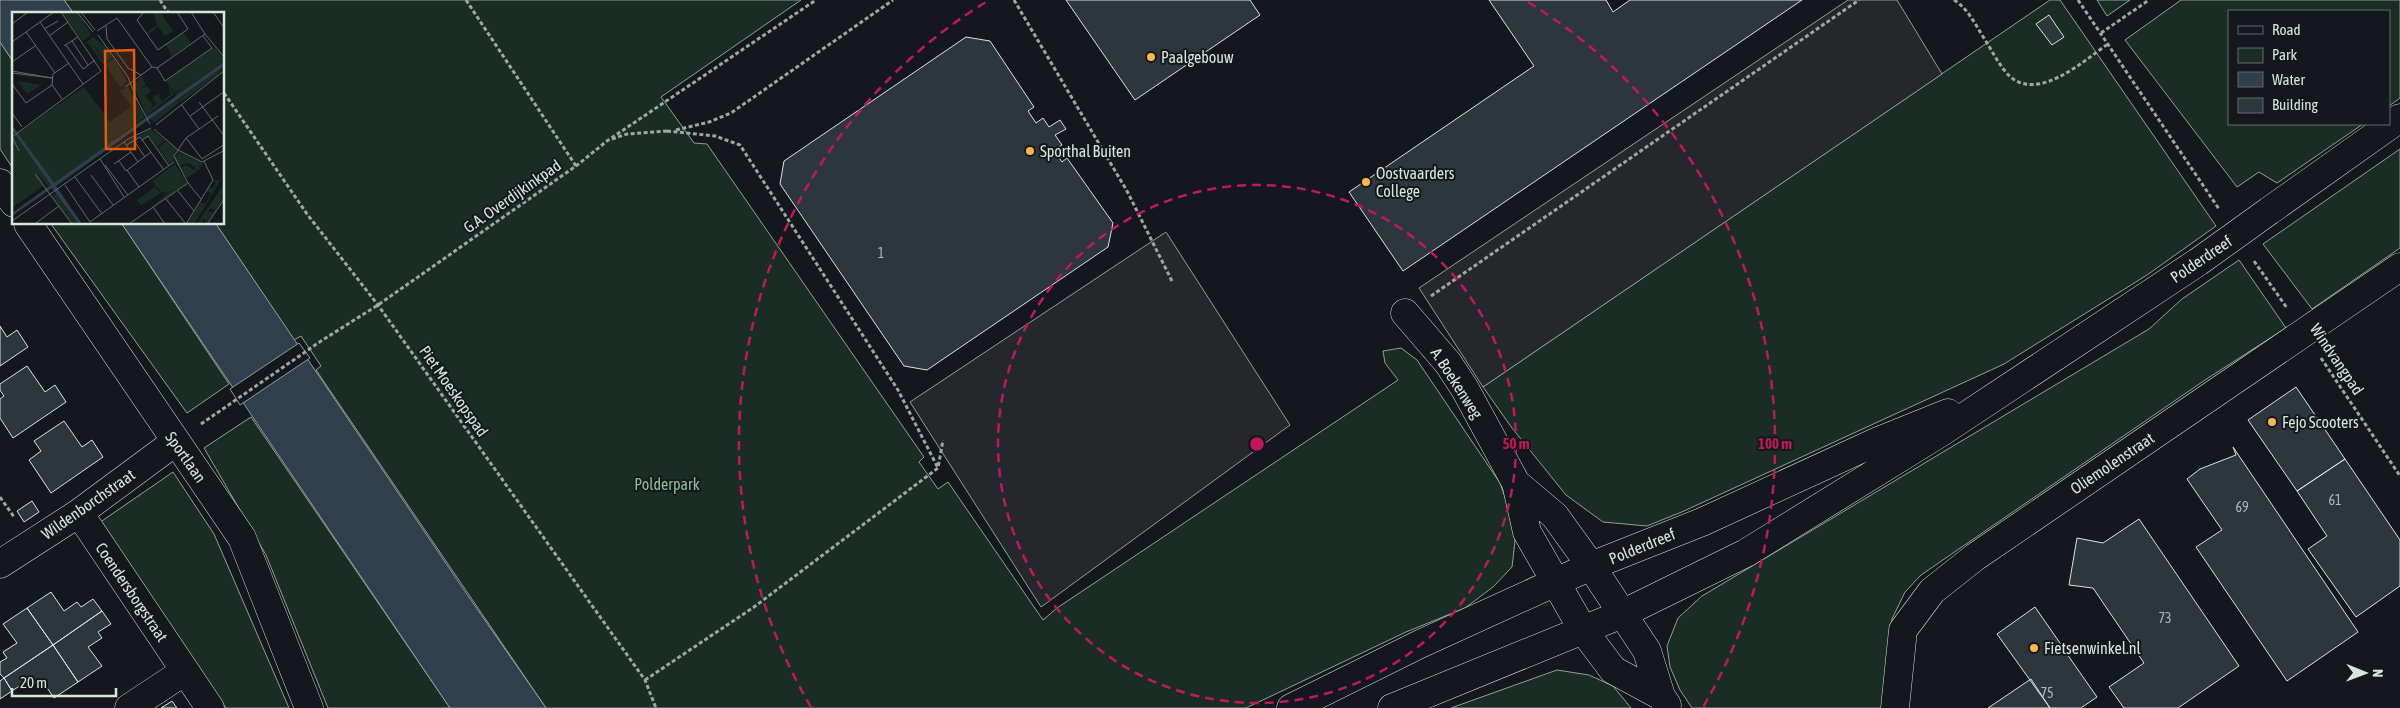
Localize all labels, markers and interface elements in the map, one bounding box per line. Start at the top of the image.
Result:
legend [2228,10,2390,125]
inset map [12,12,225,225]
text: Road [2272,21,2301,38]
text: Park [2272,46,2297,63]
place label: Paalgebouw [1161,48,1234,67]
marker: Paalgebouw [1145,51,1157,63]
text: Water [2272,71,2305,88]
text: Building [2272,96,2318,113]
place label: Sporthal Buiten [1040,142,1131,161]
marker: Sporthal Buiten [1024,145,1036,157]
street label: G.A. Overdijkinkpad [460,156,565,237]
place label: Oostvaarders College [1376,164,1455,201]
marker: Oostvaarders College [1360,176,1372,188]
street label: Polderdreef [2167,232,2236,286]
house number: 1 [878,245,884,261]
street label: Windvangpad [2306,320,2367,398]
street label: Piet Moeskopspad [415,342,492,440]
street label: A. Boekenweg [1427,344,1487,422]
place label: Fejo Scooters [2282,413,2359,432]
marker: Fejo Scooters [2266,416,2278,428]
street label: Sportlaan [161,428,210,486]
street label: Oliemolenstraat [2067,428,2157,498]
centre of rings [1248,435,1266,453]
text: 50 m [1503,435,1530,452]
text: 100 m [1758,435,1792,452]
street label: Wildenborchstraat [38,465,138,543]
park label: Polderpark [634,475,700,494]
house number: 61 [2328,492,2342,508]
house number: 69 [2235,499,2249,515]
street label: Polderdreef [1606,524,1678,567]
street label: Coendersborgstraat [91,539,172,646]
house number: 73 [2158,610,2172,626]
place label: Fietsenwinkel.nl [2044,639,2141,657]
marker: Fietsenwinkel.nl [2028,642,2040,654]
north arrow [2340,648,2390,698]
scale bar [12,666,116,698]
text: N [2370,669,2386,677]
text: 20 m [20,674,47,691]
house number: 75 [2040,685,2054,701]

